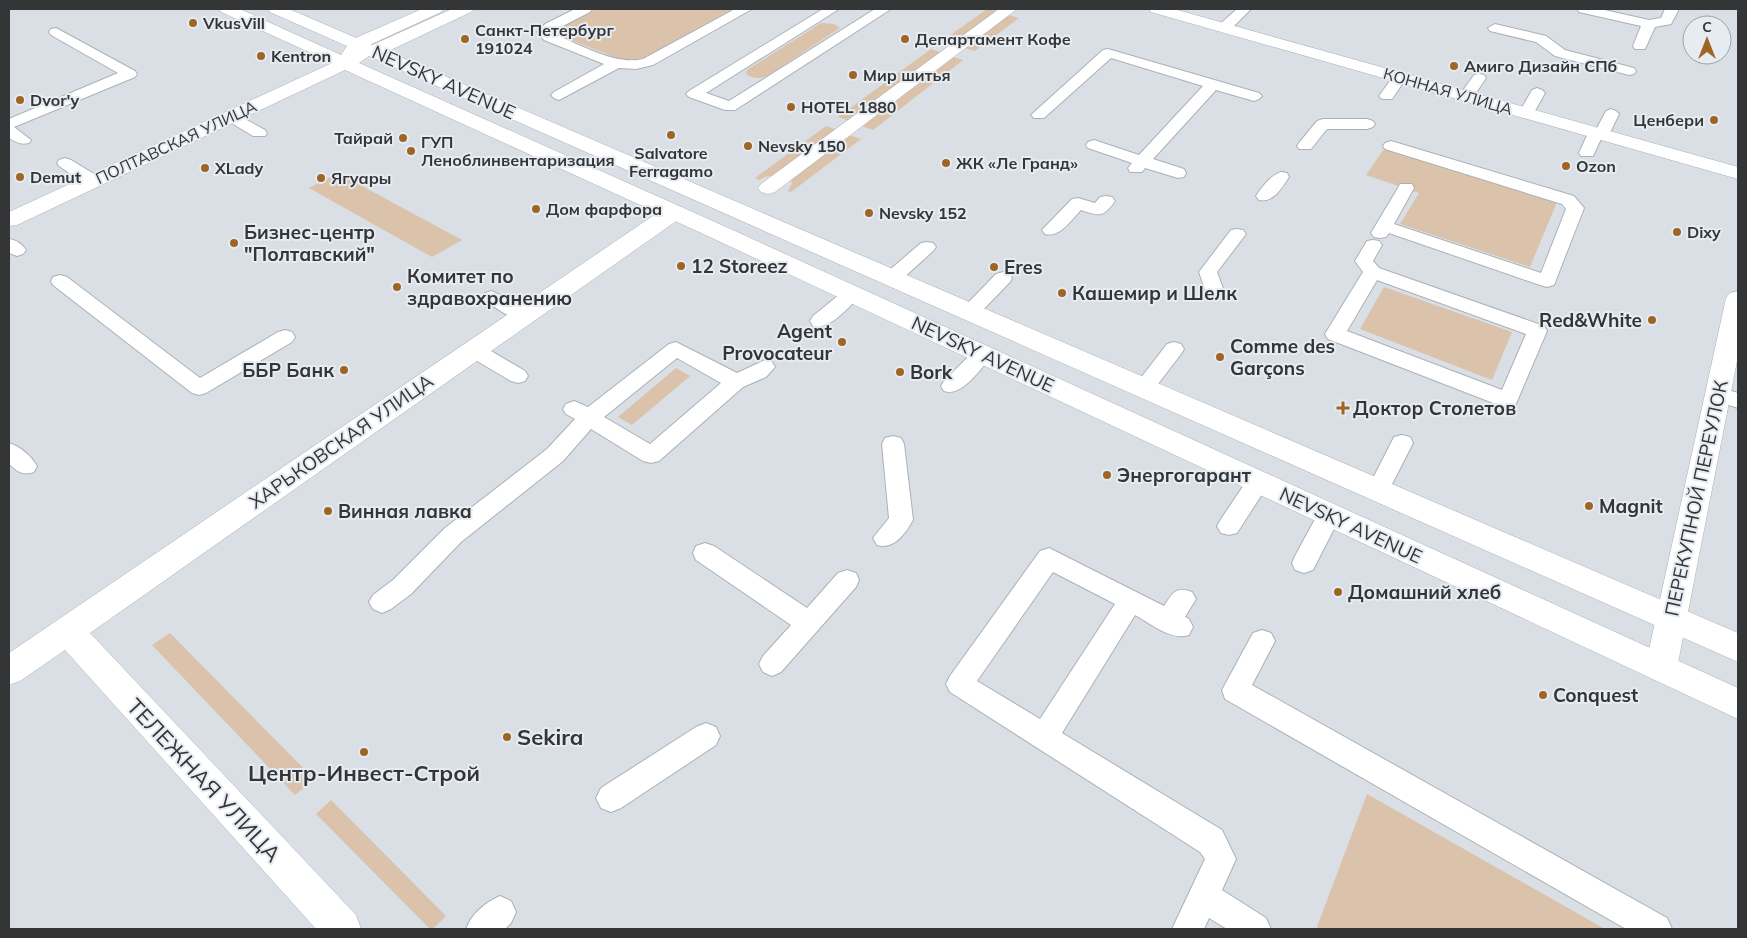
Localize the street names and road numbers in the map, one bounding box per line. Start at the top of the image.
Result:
street label: NEVSKY AVENUE [368,40,520,124]
street label: КОННАЯ УЛИЦА [1381,63,1515,119]
street label: ПОЛТАВСКАЯ УЛИЦА [92,96,260,188]
street label: NEVSKY AVENUE [908,310,1058,398]
street label: ХАРЬКОВСКАЯ УЛИЦА [244,368,438,514]
street label: ПЕРЕКУПНОЙ ПЕРЕУЛОК [1659,377,1733,618]
street label: NEVSKY AVENUE [1276,481,1426,569]
street label: ТЕЛЕЖНАЯ УЛИЦА [121,692,287,868]

